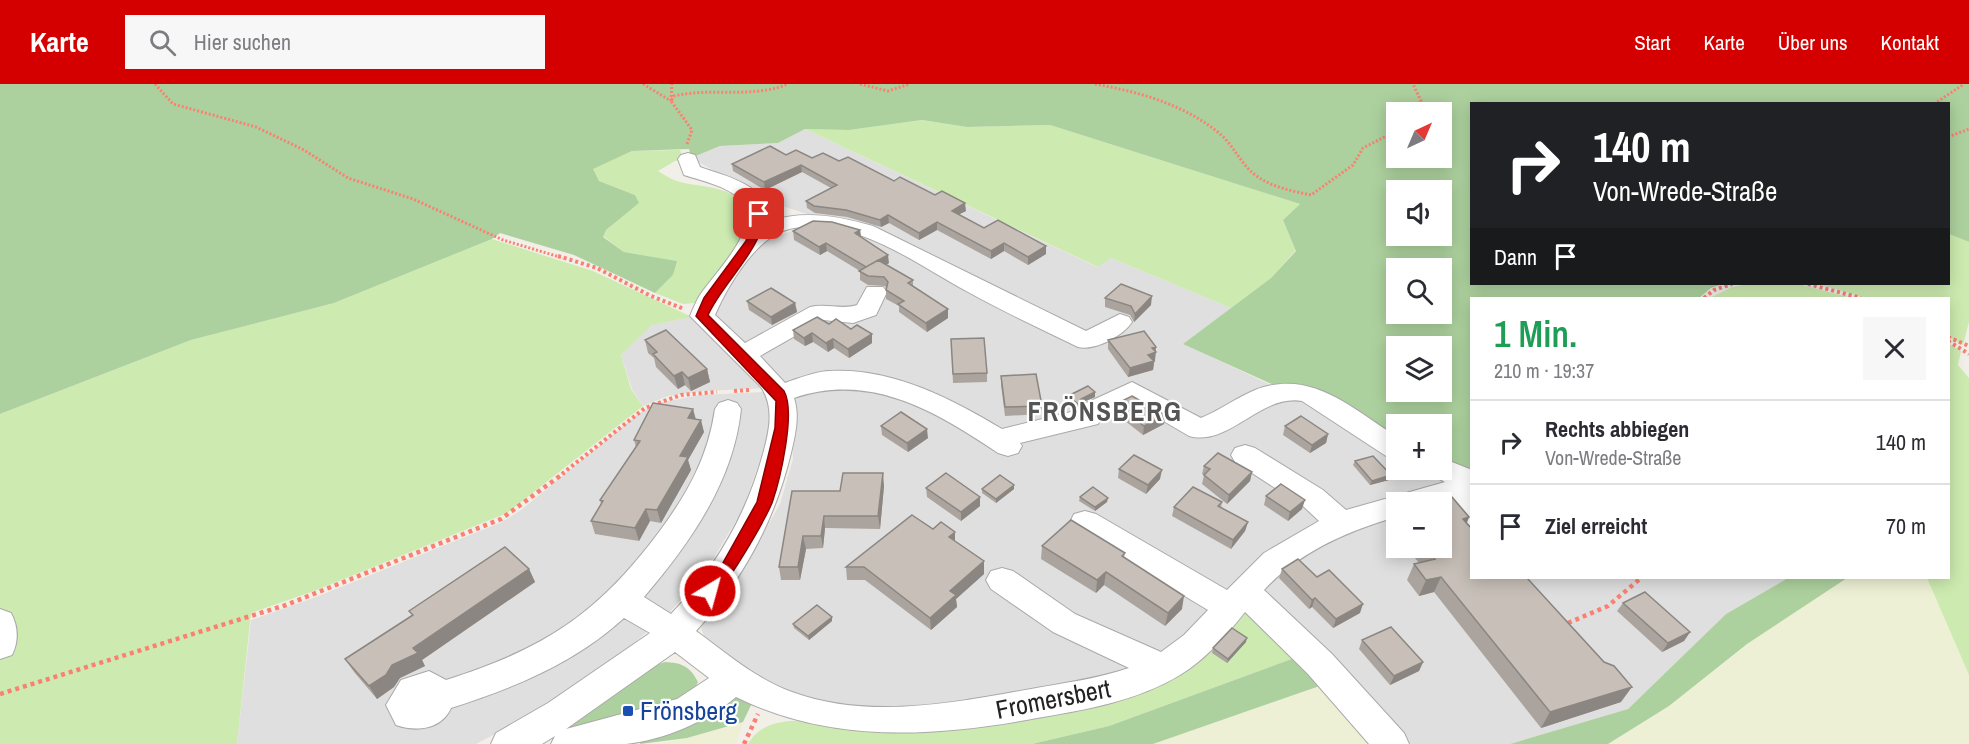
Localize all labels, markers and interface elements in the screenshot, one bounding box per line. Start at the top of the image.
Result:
search box [125,15,545,69]
text: Karte [30,23,89,61]
icon: search [146,26,179,59]
text: Hier suchen [194,27,291,57]
text: Start [1634,28,1671,57]
text: Karte [1704,28,1745,57]
text: Über uns [1778,28,1848,57]
text: Kontakt [1881,28,1939,57]
north arrow [1386,102,1452,168]
map controls [1386,102,1452,558]
text: 140 m [1593,119,1691,175]
icon: right [1494,126,1572,204]
text: Von-Wrede-Straße [1593,173,1777,209]
button: sound [1386,180,1452,246]
pin [733,188,784,239]
icon: arrive [742,197,775,230]
icon: arrive [1549,240,1582,273]
text: Dann [1494,242,1537,272]
button: search [1386,258,1452,324]
text: 1 Min. [1494,310,1577,358]
button: close [1863,317,1926,380]
button: layers [1386,336,1452,402]
text: 210 m · 19:37 [1494,357,1594,384]
district label: FRÖNSBERG [1028,393,1182,429]
button: + [1386,414,1452,480]
text: Rechts abbiegen [1545,414,1689,444]
icon: right [1494,426,1527,459]
text: 140 m [1876,427,1926,457]
text: Von-Wrede-Straße [1545,444,1681,471]
button: − [1386,492,1452,558]
icon: arrive [1494,510,1527,543]
text: Ziel erreicht [1545,511,1647,541]
text: 70 m [1886,511,1926,541]
position arrow [678,559,742,623]
street label: Fromersbert [993,670,1113,727]
place label: Frönsberg [640,693,737,728]
marker: Frönsberg [621,704,635,718]

